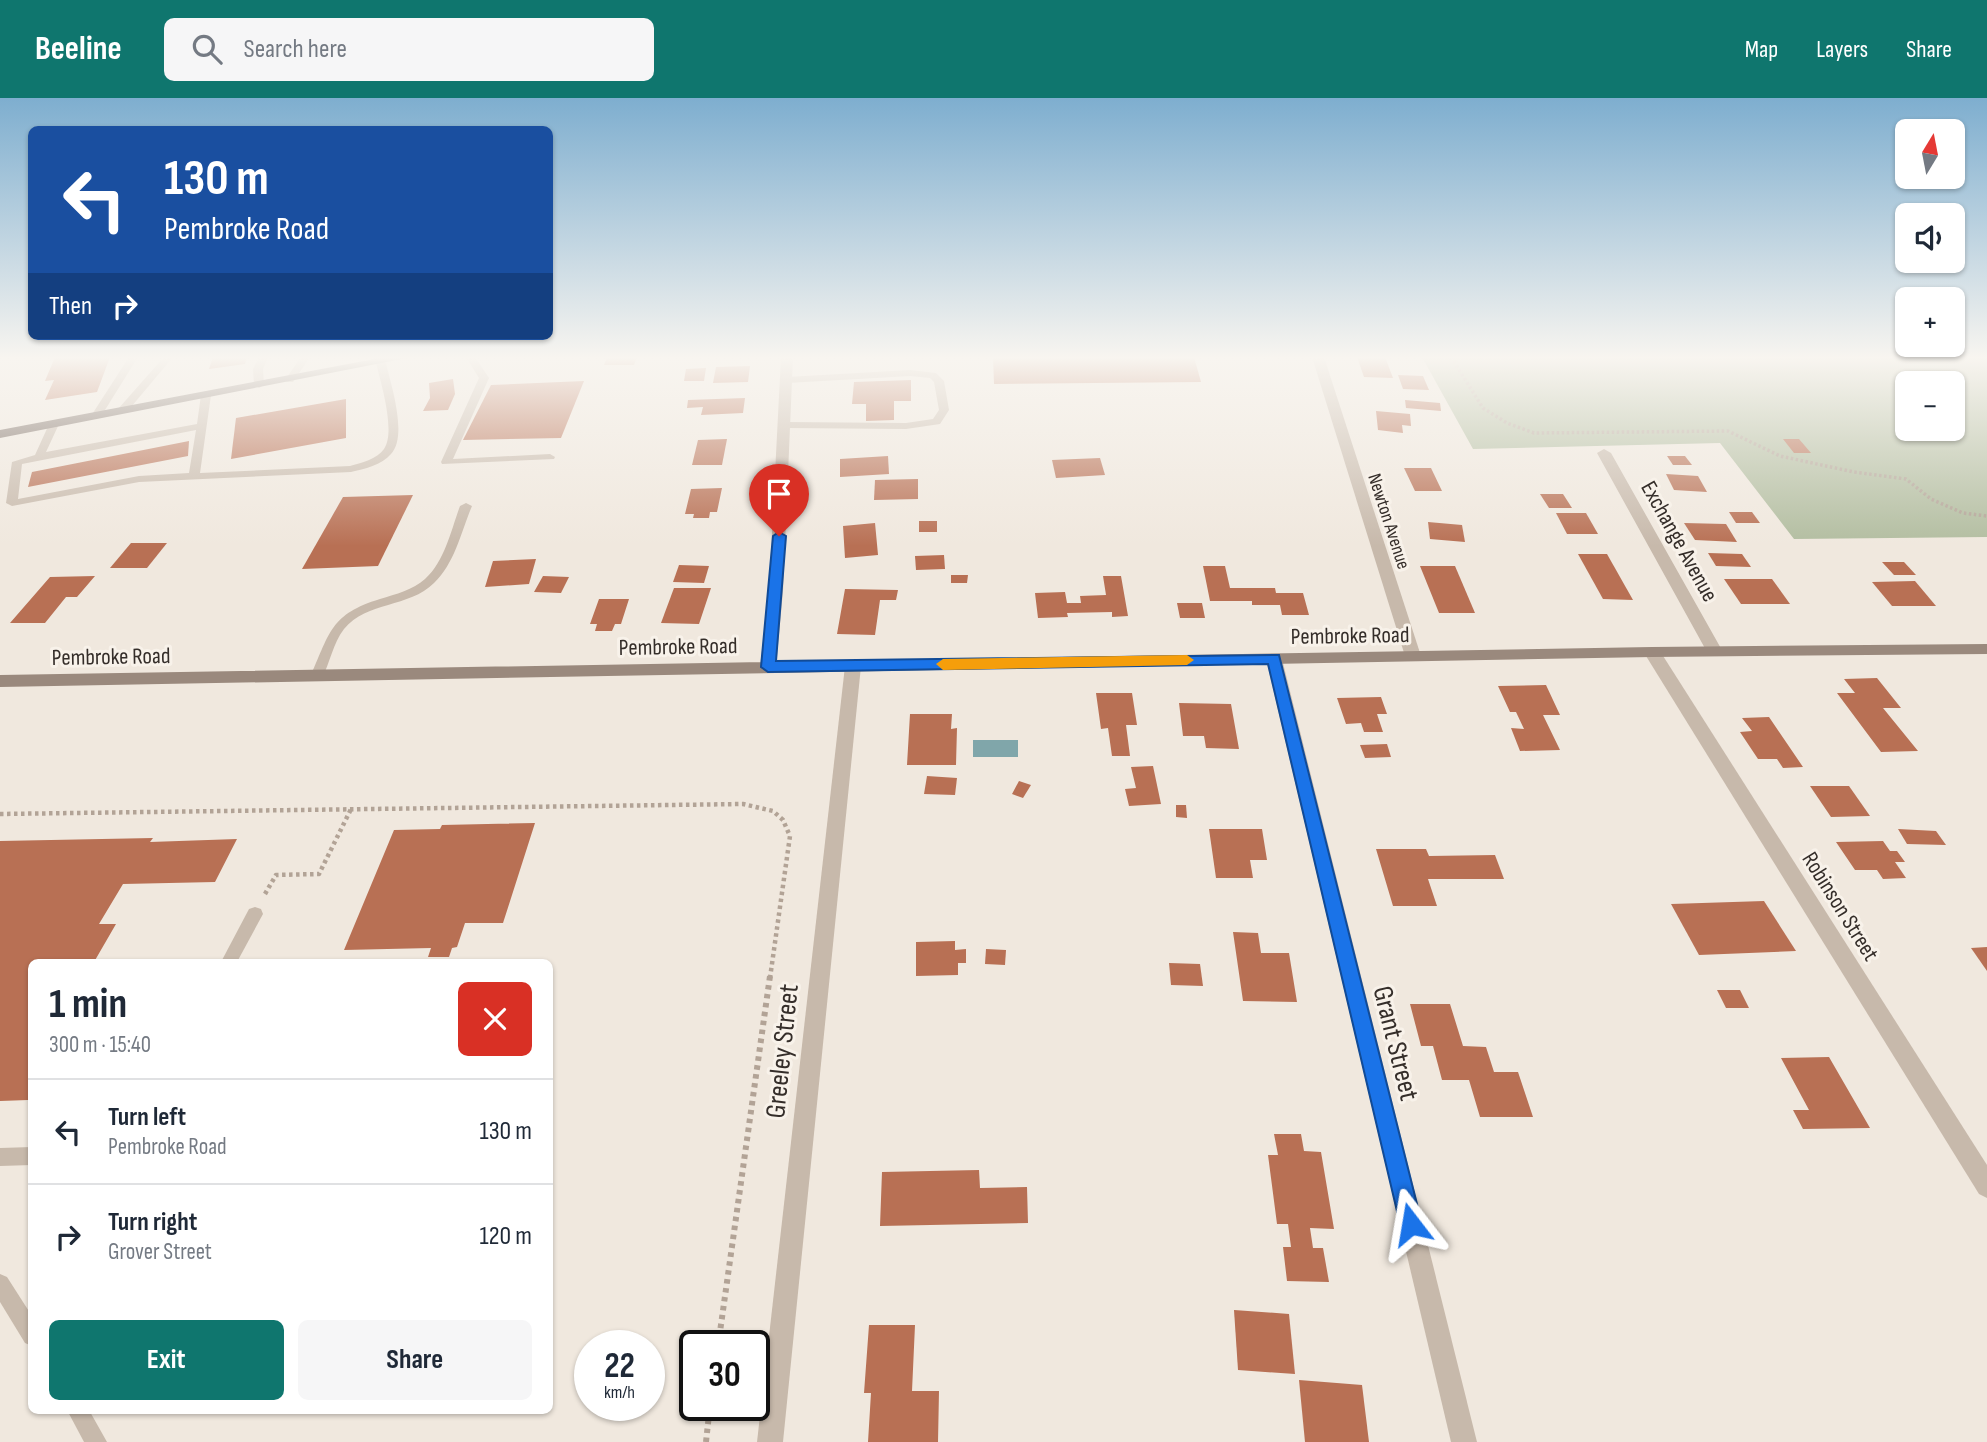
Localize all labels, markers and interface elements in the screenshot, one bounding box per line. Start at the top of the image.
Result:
search box [164,18,654,81]
text: Beeline [35,29,122,69]
icon: search [188,30,226,68]
text: Search here [244,34,347,65]
text: Map [1745,35,1778,64]
text: Layers [1816,35,1868,64]
text: Share [1906,35,1952,64]
north arrow [1895,119,1965,189]
map controls [1895,119,1965,441]
text: 130 m [164,150,269,209]
icon: left [49,154,140,245]
button: sound [1895,203,1965,273]
text: Pembroke Road [164,210,329,249]
icon: right [106,287,144,325]
button: + [1895,287,1965,357]
text: Then [49,291,92,322]
button: − [1895,371,1965,441]
pin [749,464,809,536]
street label: Newton Avenue [1362,471,1415,572]
icon: arrive [760,475,798,513]
street label: Exchange Avenue [1634,476,1724,607]
street label: Pembroke Road [1290,621,1410,651]
street label: Pembroke Road [618,632,738,662]
street label: Pembroke Road [51,642,171,672]
street label: Robinson Street [1796,847,1885,966]
text: 1 min [49,979,127,1030]
button: close [458,982,532,1056]
street label: Greeley Street [759,982,806,1120]
street label: Grant Street [1365,983,1426,1104]
text: 300 m · 15:40 [49,1031,151,1059]
text: Turn left [108,1102,186,1133]
icon: left [49,1113,87,1151]
text: 130 m [480,1116,532,1147]
text: Pembroke Road [108,1133,227,1161]
position arrow [1374,1187,1448,1261]
text: Turn right [108,1207,197,1238]
icon: right [49,1218,87,1256]
text: 120 m [479,1221,532,1252]
text: Grover Street [108,1238,212,1266]
button: Exit [49,1320,284,1400]
button: Share [298,1320,532,1400]
speed limit sign: 30 [679,1330,770,1421]
text: 22 [604,1345,635,1388]
text: km/h [604,1382,635,1403]

